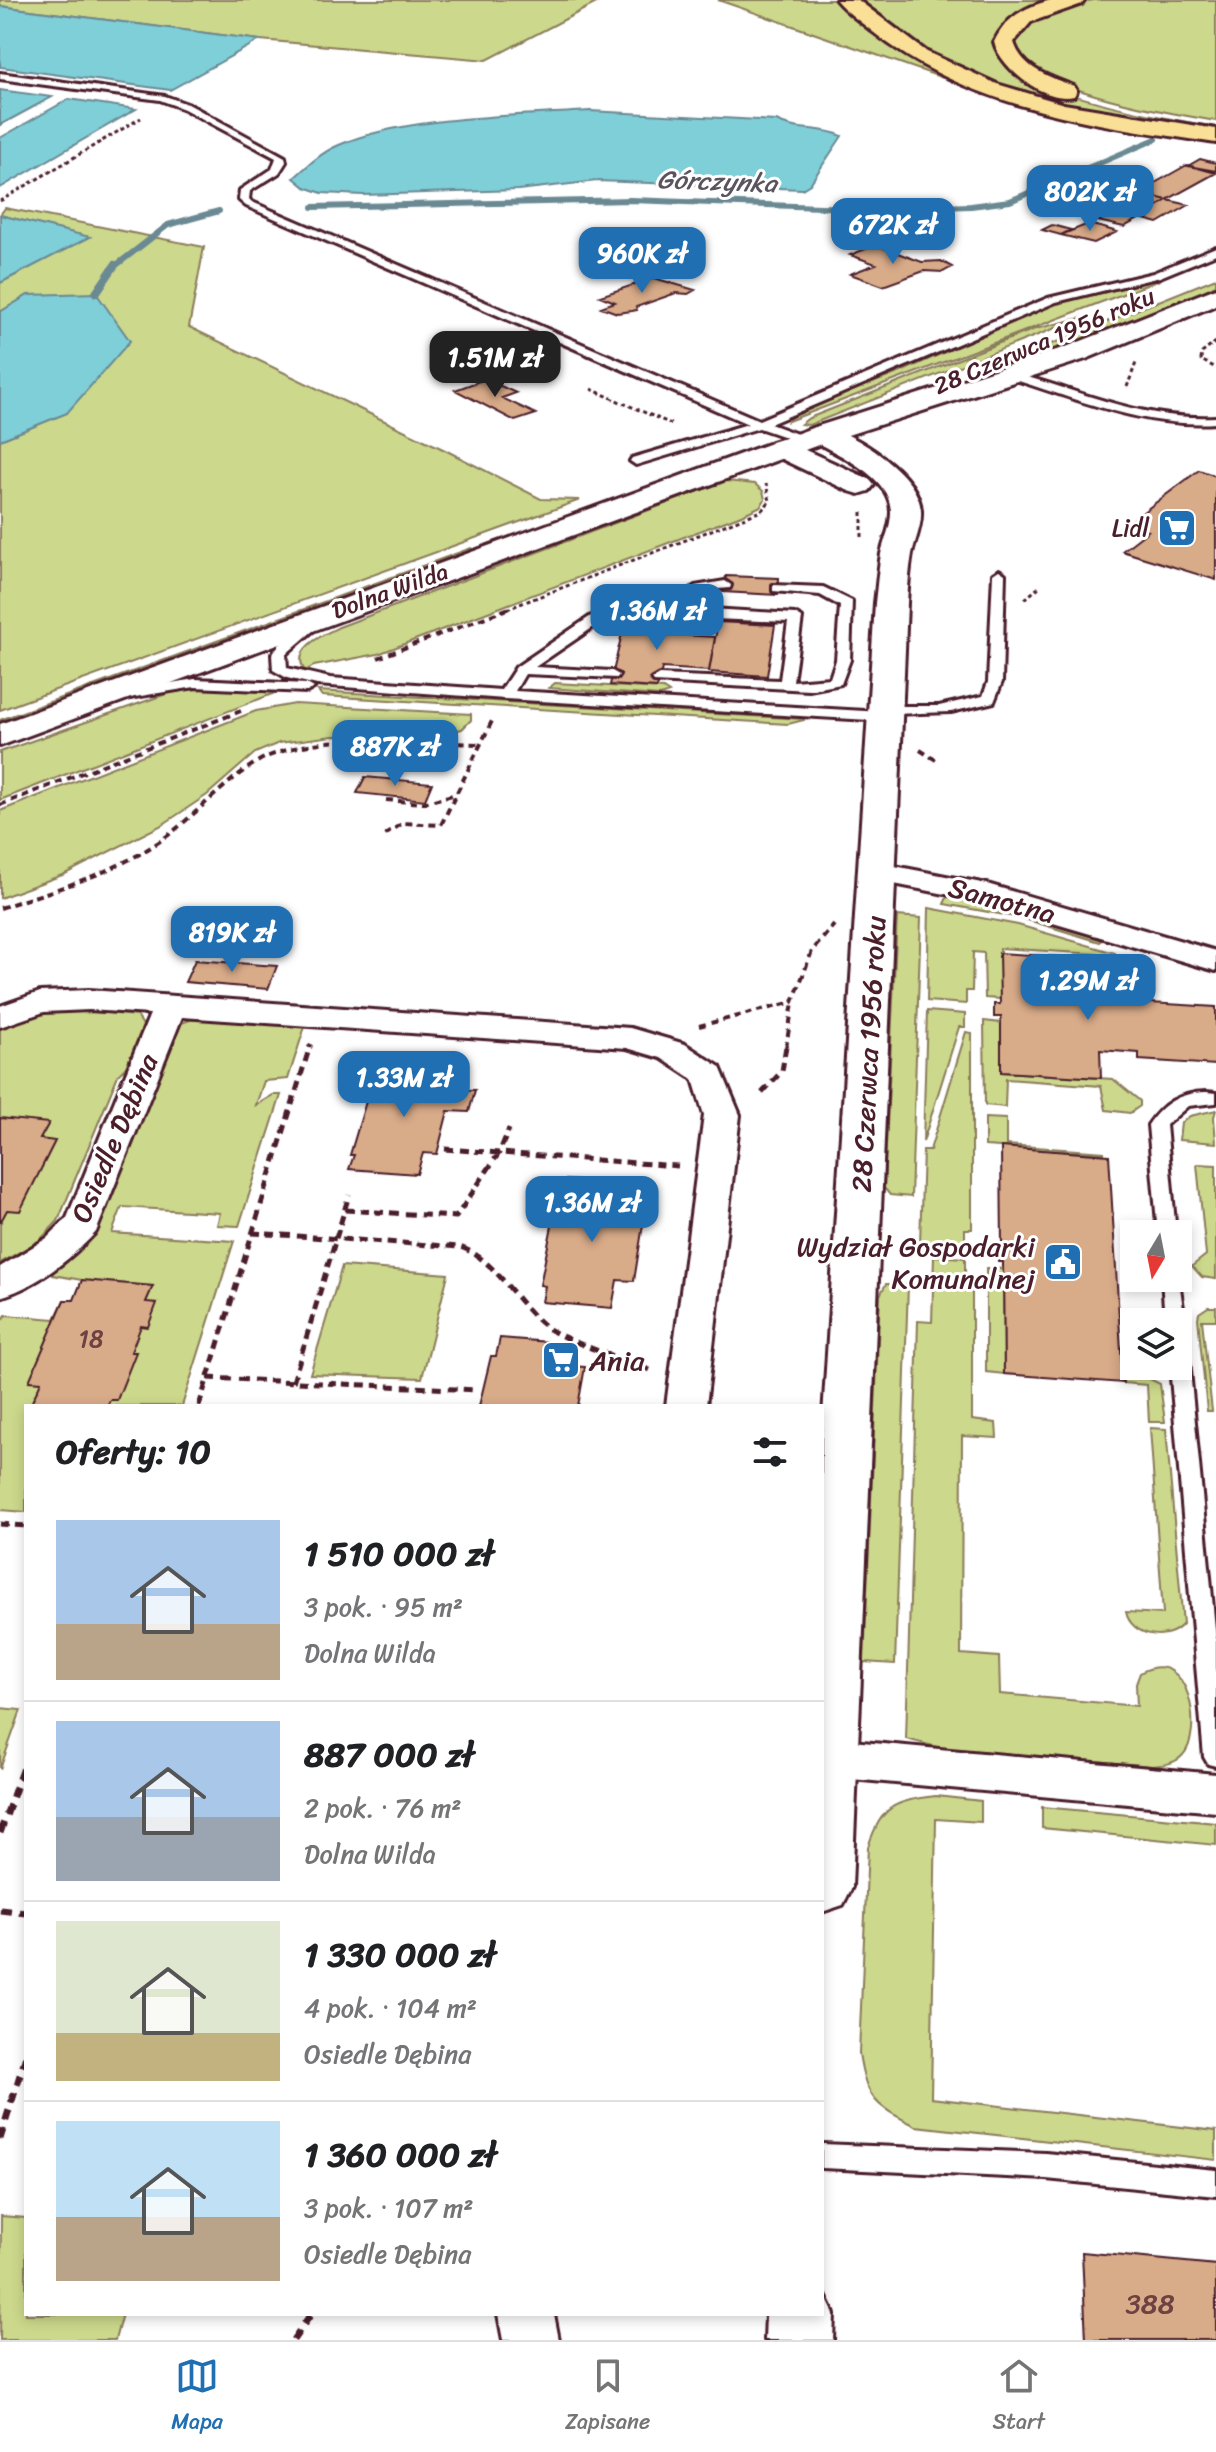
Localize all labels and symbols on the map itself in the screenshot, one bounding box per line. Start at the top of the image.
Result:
water label: Górczynka [656,156,780,206]
pin: 802K zł [1016,165,1164,233]
pin: 672K zł [819,198,967,266]
pin: 960K zł [568,227,716,295]
street label: 28 Czerwca 1956 roku [927,275,1161,407]
pin: 1.51M zł [412,331,578,399]
place label: Lidl [1112,507,1150,549]
supermarket icon: Lidl [1156,507,1198,549]
street label: Dolna Wilda [326,550,454,632]
pin: 1.36M zł [574,584,740,652]
pin: 887K zł [321,720,469,788]
street label: Samotna [943,863,1061,938]
pin: 819K zł [158,906,306,974]
street label: 28 Czerwca 1956 roku [837,915,900,1193]
pin: 1.29M zł [1005,954,1171,1022]
street label: Osiedle Dębina [57,1045,173,1231]
pin: 1.33M zł [321,1051,487,1119]
pin: 1.36M zł [509,1176,675,1244]
north arrow [1120,1220,1192,1292]
place label: Wydział Gospodarki Komunalnej [797,1222,1036,1303]
public building icon: Wydział Gospodarki Komunalnej [1042,1241,1084,1283]
house number: 18 [79,1318,103,1360]
place label: Ania [588,1336,645,1385]
supermarket icon: Ania [540,1339,582,1381]
house number: 388 [1125,2279,1175,2328]

